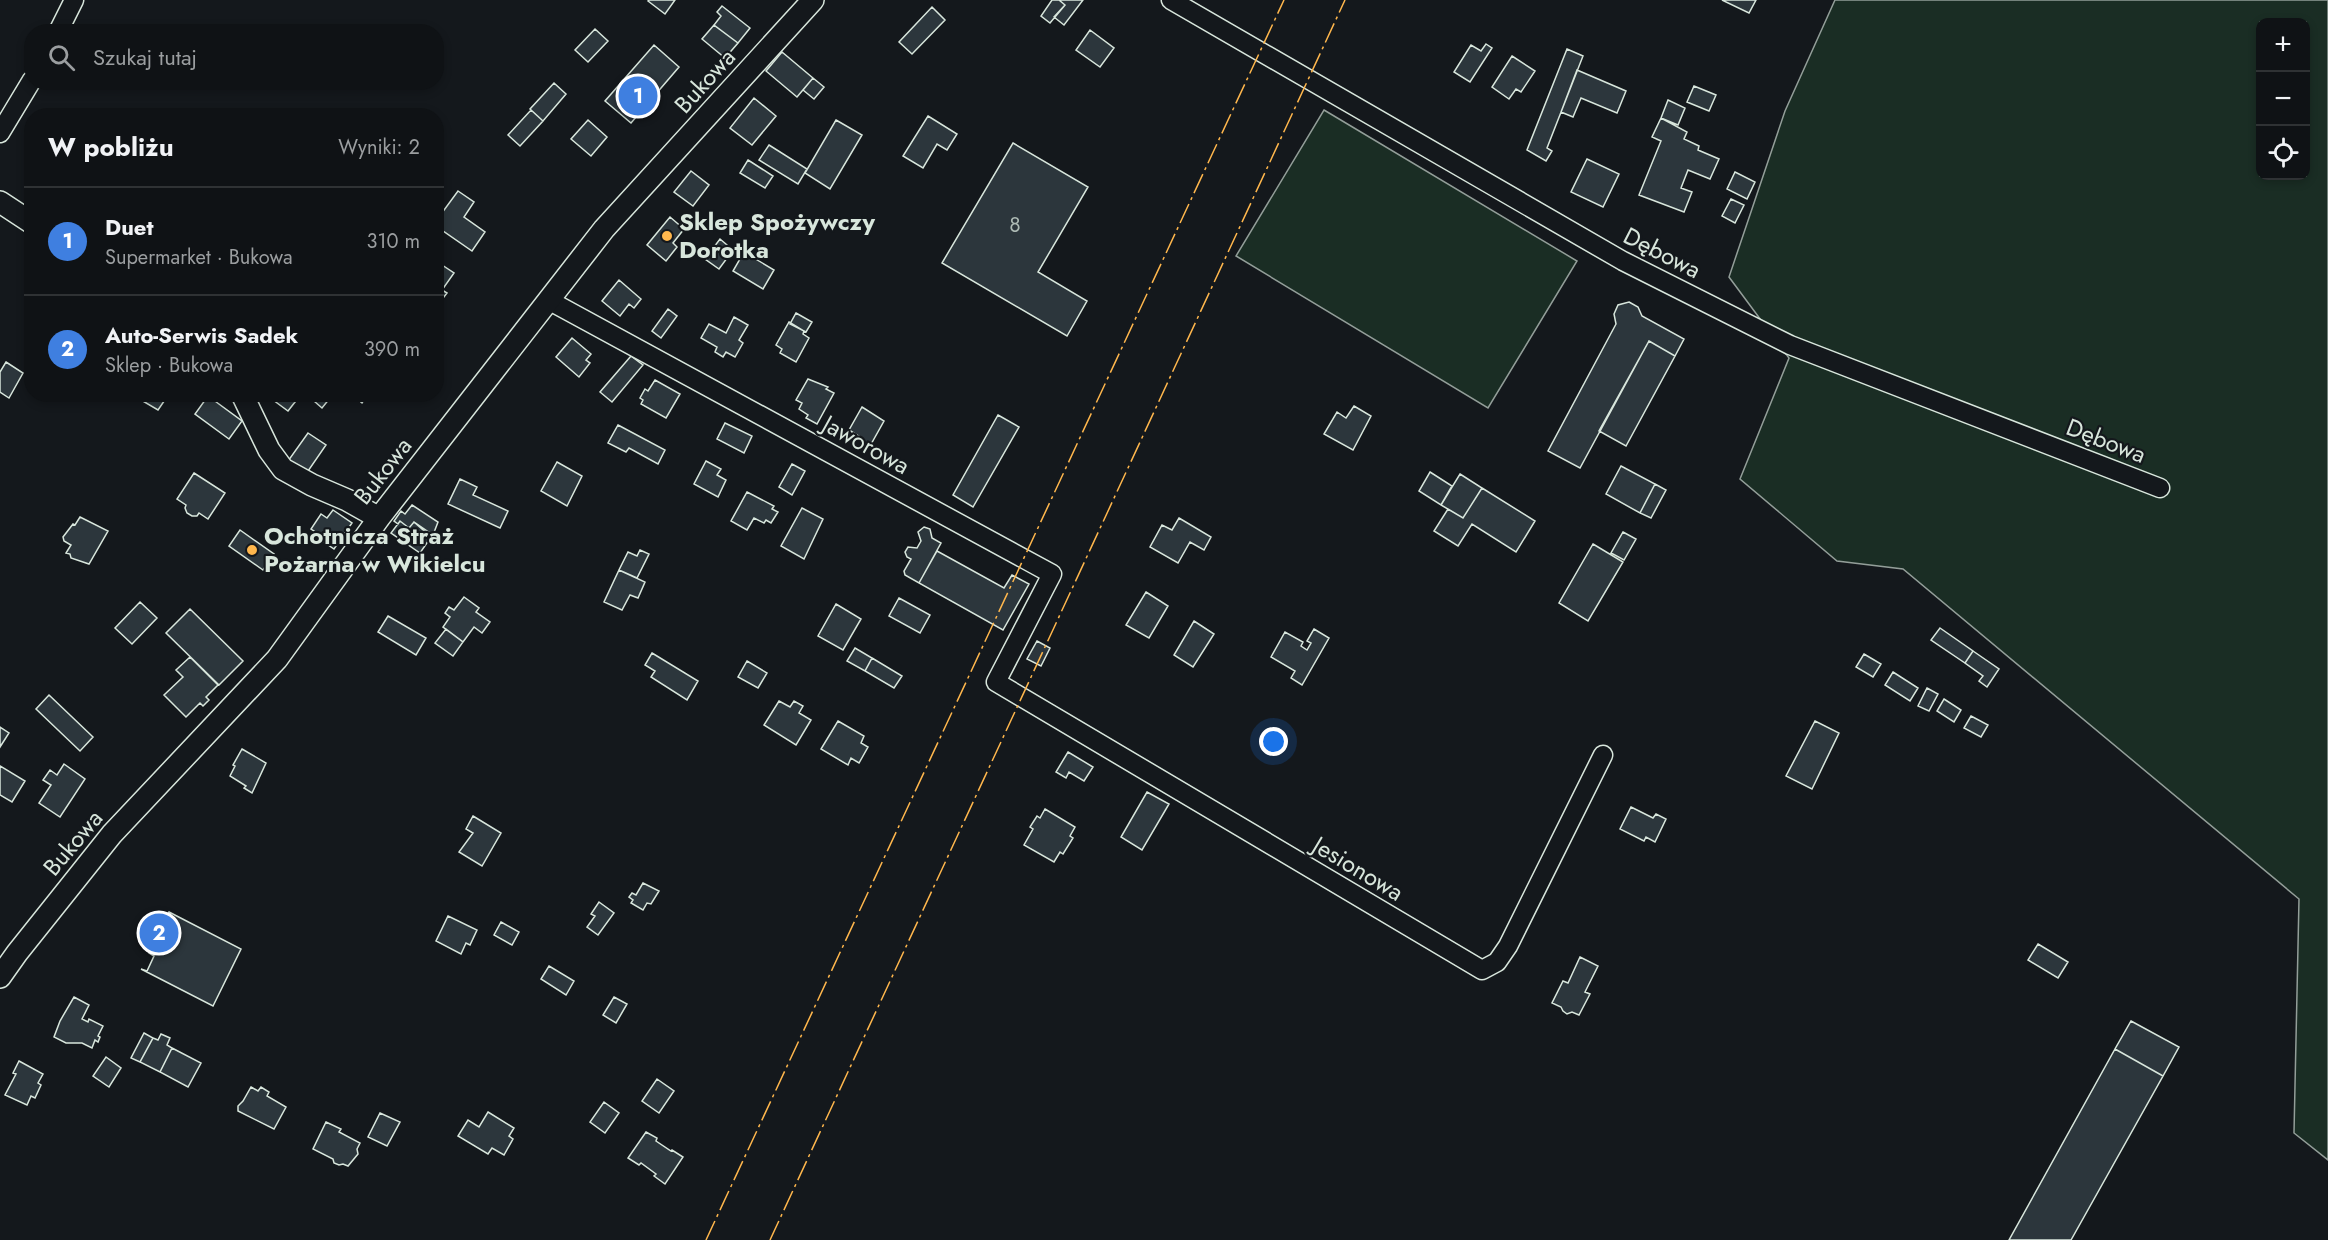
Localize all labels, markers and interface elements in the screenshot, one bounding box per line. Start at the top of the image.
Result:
map controls [2256,18,2310,180]
button: + [2256,18,2310,72]
search box [24,24,444,90]
street label: Bukowa [666,40,743,121]
icon: search [45,41,78,74]
text: Szukaj tutaj [93,41,197,73]
button: − [2256,72,2310,126]
pin: 1 [618,74,658,118]
button: locate [2256,126,2310,180]
text: W pobliżu [48,128,174,166]
text: Wyniki: 2 [338,133,420,162]
place label: Sklep Spożywczy Dorotka [679,204,875,267]
house number: 8 [1009,210,1021,240]
text: Duet [105,211,153,243]
street label: Dębowa [1617,218,1707,287]
text: 1 [62,227,73,256]
text: 310 m [366,227,420,256]
marker: Sklep Spożywczy Dorotka [660,229,674,243]
text: Supermarket · Bukowa [105,243,293,272]
text: Auto-Serwis Sadek [105,319,298,351]
text: 2 [61,335,74,364]
text: 390 m [364,335,420,364]
text: Sklep · Bukowa [105,351,233,380]
street label: Jaworowa [814,405,916,483]
street label: Dębowa [2061,409,2151,472]
street label: Bukowa [345,430,420,512]
place label: Ochotnicza Straż Pożarna w Wikielcu [264,518,486,581]
marker: Ochotnicza Straż Pożarna w Wikielcu [245,543,259,557]
your location [1259,727,1288,756]
street label: Bukowa [35,802,111,883]
street label: Jesionowa [1304,826,1410,909]
pin: 2 [140,910,178,956]

